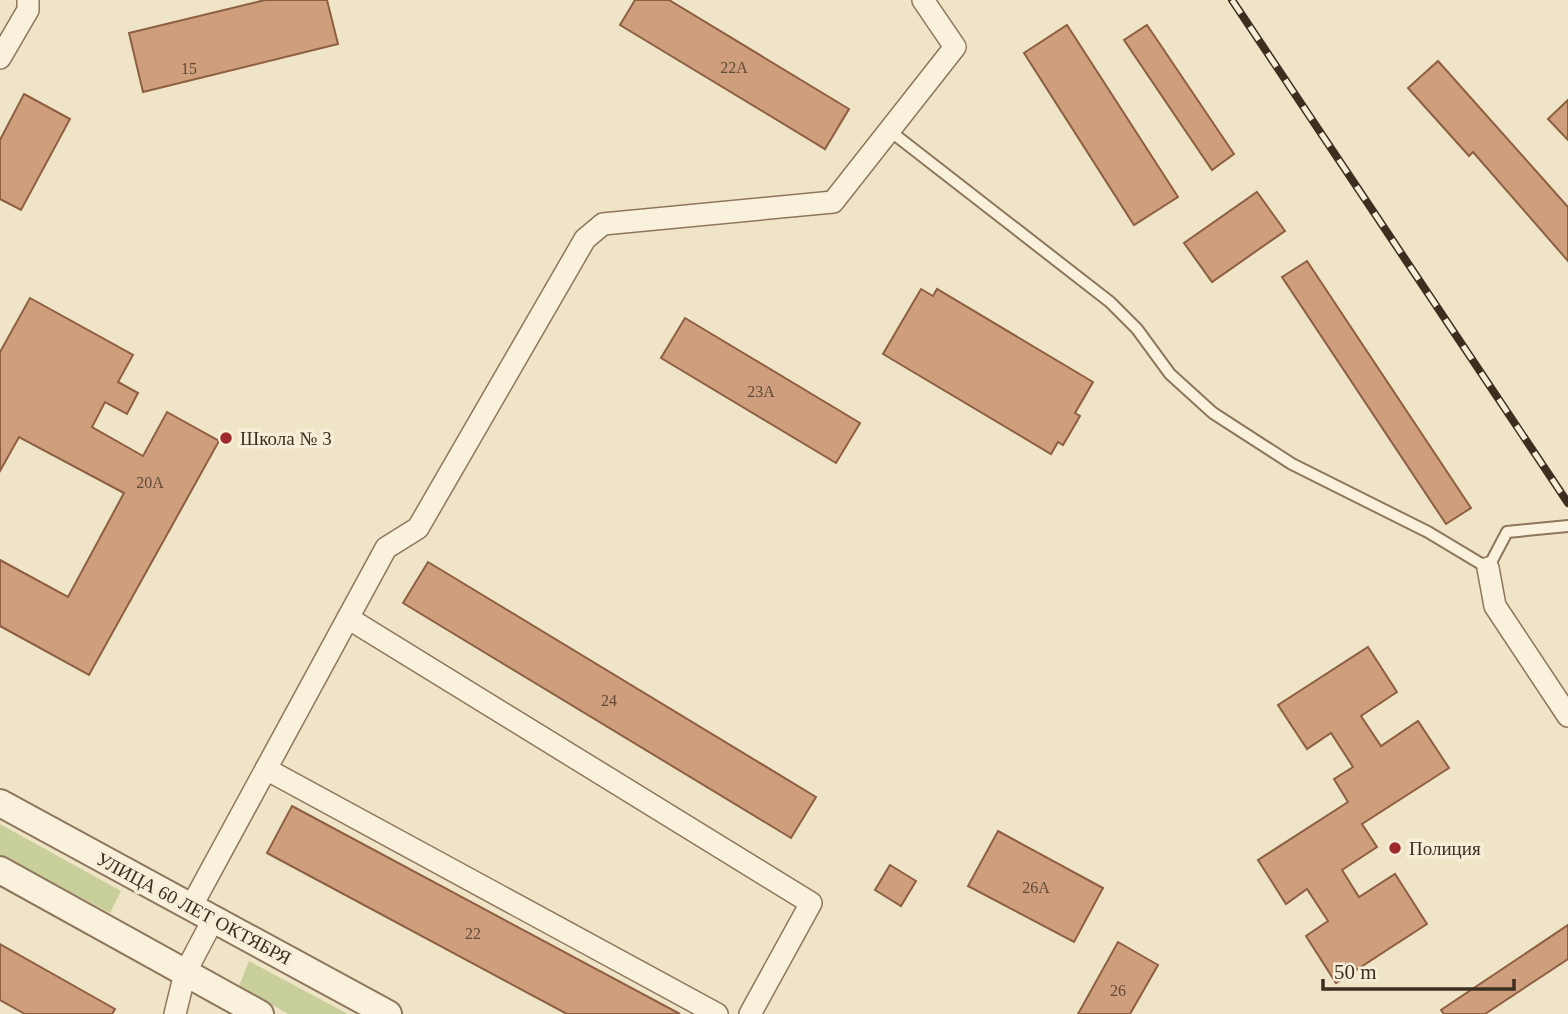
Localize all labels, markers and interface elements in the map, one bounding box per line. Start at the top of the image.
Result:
house number: 22А [720,59,748,76]
house number: 15 [181,60,197,77]
house number: 23А [747,383,775,400]
place label: Школа № 3 [240,428,332,449]
marker: Школа № 3 [218,430,234,446]
house number: 20А [136,474,164,491]
house number: 24 [601,692,617,709]
place label: Полиция [1409,838,1481,859]
marker: Полиция [1387,840,1403,856]
street label: УЛИЦА 60 ЛЕТ ОКТЯБРЯ [93,848,295,969]
house number: 26А [1022,879,1050,896]
house number: 22 [465,925,481,942]
scale bar [1323,948,1514,992]
text: 50 m [1334,960,1377,984]
house number: 26 [1110,982,1126,999]

